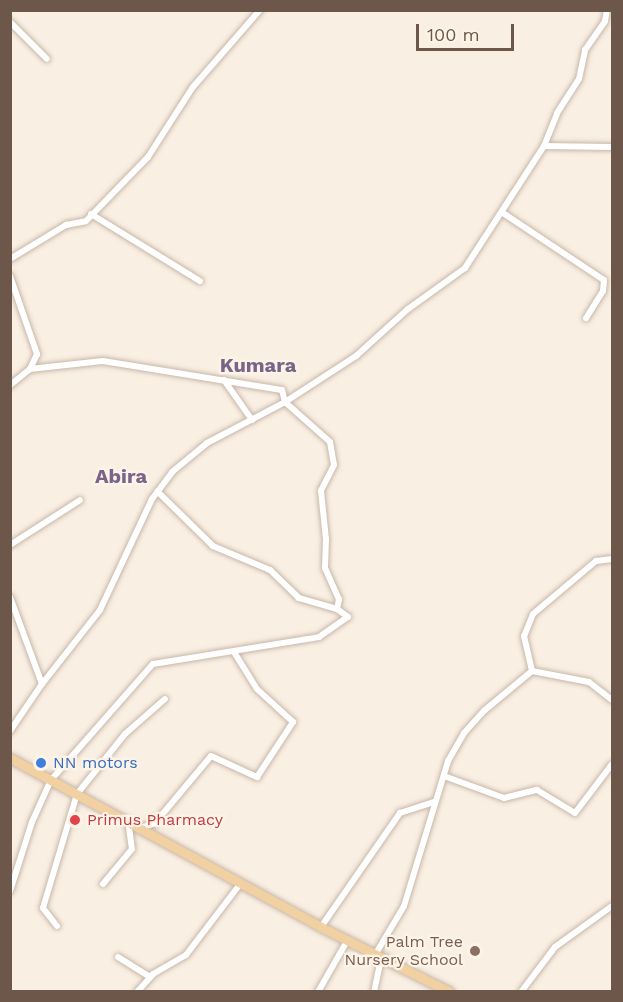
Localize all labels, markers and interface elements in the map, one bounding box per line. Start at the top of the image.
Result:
scale bar [419,12,516,50]
text: 100 m [427,24,480,45]
district label: Kumara [220,353,296,377]
district label: Abira [95,464,147,488]
place label: NN motors [53,753,138,773]
marker: NN motors [34,756,48,770]
place label: Primus Pharmacy [87,810,223,830]
marker: Primus Pharmacy [68,813,82,827]
place label: Palm Tree Nursery School [344,932,463,970]
marker: Palm Tree Nursery School [468,944,482,958]

